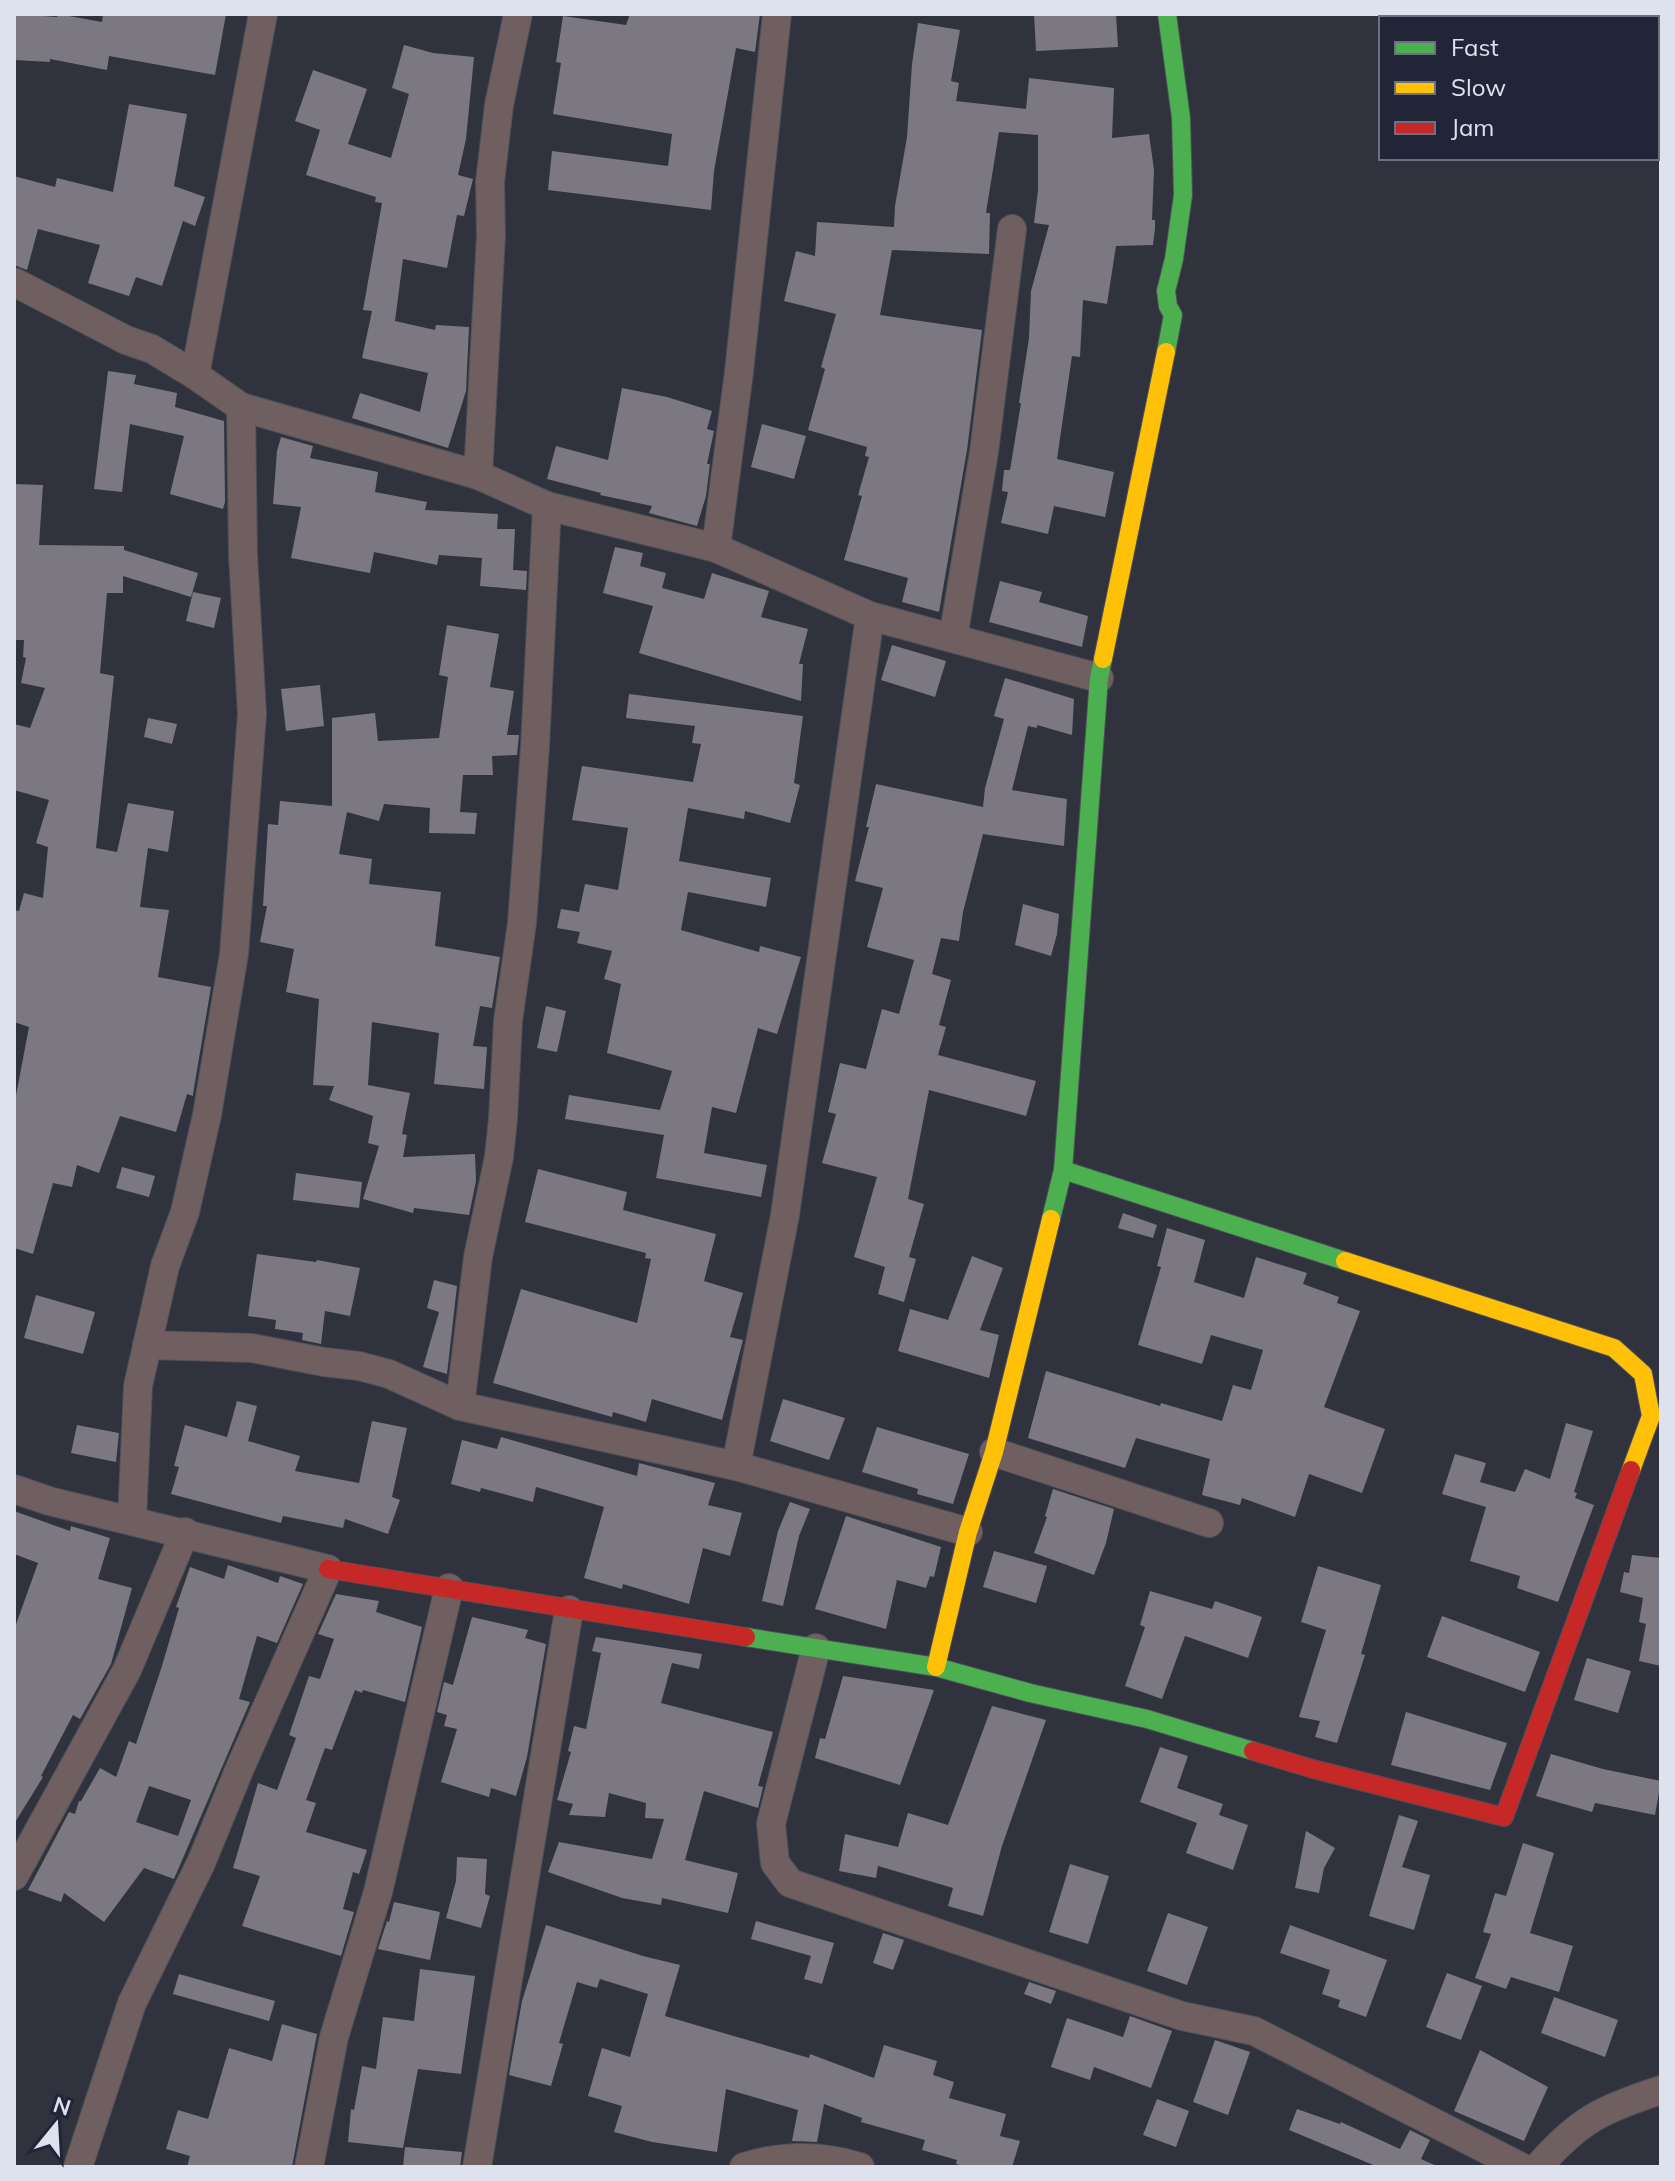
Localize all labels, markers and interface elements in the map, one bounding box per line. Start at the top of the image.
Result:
legend [1379,16,1659,160]
text: Fast [1451,32,1499,62]
text: Slow [1451,72,1506,102]
text: Jam [1451,112,1494,142]
north arrow [16,2085,96,2165]
text: N [50,2090,74,2122]

